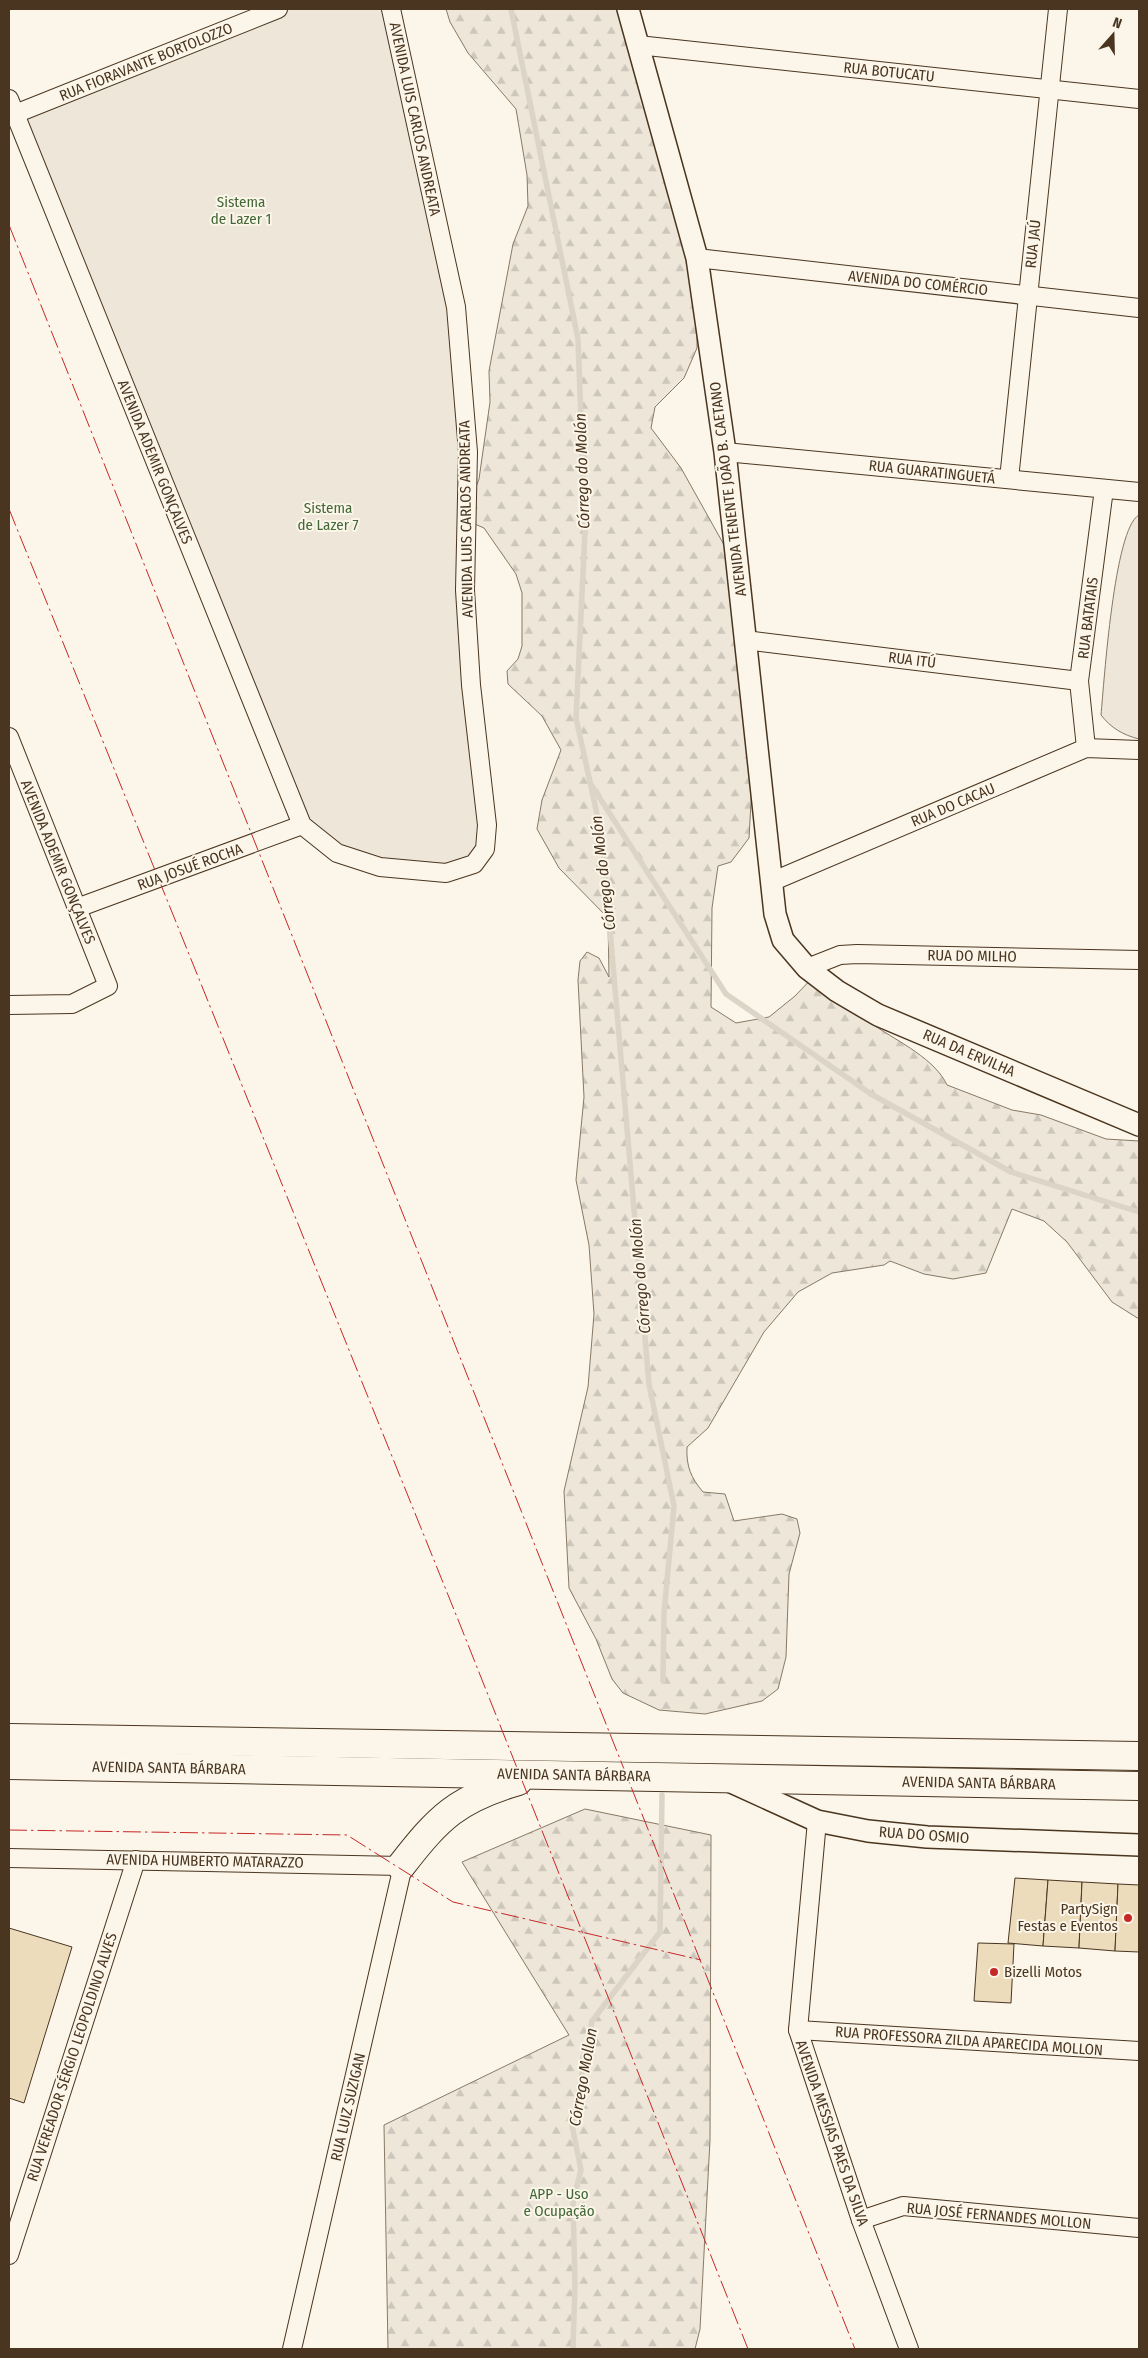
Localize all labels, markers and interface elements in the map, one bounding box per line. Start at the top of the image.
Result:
north arrow [1088,10,1138,60]
text: N [1110,14,1124,33]
street label: RUA FIORAVANTE BORTOLOZZO [57,19,235,105]
street label: AVENIDA LUIS CARLOS ANDREATA [386,20,444,218]
street label: RUA BOTUCATU [843,58,935,86]
park label: Sistema de Lazer 1 [211,193,271,228]
street label: RUA JAÚ [1021,219,1045,269]
street label: AVENIDA DO COMÉRCIO [847,267,989,299]
street label: AVENIDA ADEMIR GONÇALVES [114,377,196,547]
street label: AVENIDA TENENTE JOÃO B. CAETANO [706,381,750,597]
water label: Córrego do Molón [570,413,594,529]
street label: AVENIDA LUIS CARLOS ANDREATA [455,420,477,618]
street label: RUA GUARATINGUETÁ [868,456,996,488]
park label: Sistema de Lazer 7 [298,499,358,534]
street label: RUA BATATAIS [1074,576,1102,660]
street label: RUA ITÚ [887,648,937,672]
street label: AVENIDA ADEMIR GONÇALVES [17,777,99,947]
street label: RUA DO CACAU [908,779,998,831]
water label: Córrego do Molón [587,814,619,932]
street label: RUA JOSUÉ ROCHA [135,840,245,894]
street label: RUA DO MILHO [927,946,1017,966]
street label: RUA DA ERVILHA [920,1025,1018,1081]
water label: Córrego do Molón [625,1217,655,1335]
street label: AVENIDA SANTA BÁRBARA [92,1758,246,1778]
street label: AVENIDA SANTA BÁRBARA [497,1765,651,1785]
street label: AVENIDA SANTA BÁRBARA [902,1773,1056,1793]
street label: RUA DO OSMIO [878,1823,970,1847]
street label: AVENIDA HUMBERTO MATARAZZO [106,1850,304,1872]
place label: PartySign Festas e Eventos [1018,1900,1118,1935]
marker: PartySign Festas e Eventos [1122,1912,1134,1924]
street label: RUA VEREADOR SÉRGIO LEOPOLDINO ALVES [23,1930,121,2184]
place label: Bizelli Motos [1004,1963,1082,1981]
marker: Bizelli Motos [988,1966,1000,1978]
street label: RUA PROFESSORA ZILDA APARECIDA MOLLON [834,2023,1104,2059]
water label: Córrego Mollon [565,2026,601,2128]
street label: AVENIDA MESSIAS PAES DA SILVA [792,2038,872,2228]
street label: RUA LUIZ SUZIGAN [327,2051,369,2163]
park label: APP - Uso e Ocupação [523,2185,595,2220]
street label: RUA JOSÉ FERNANDES MOLLON [906,2199,1092,2233]

